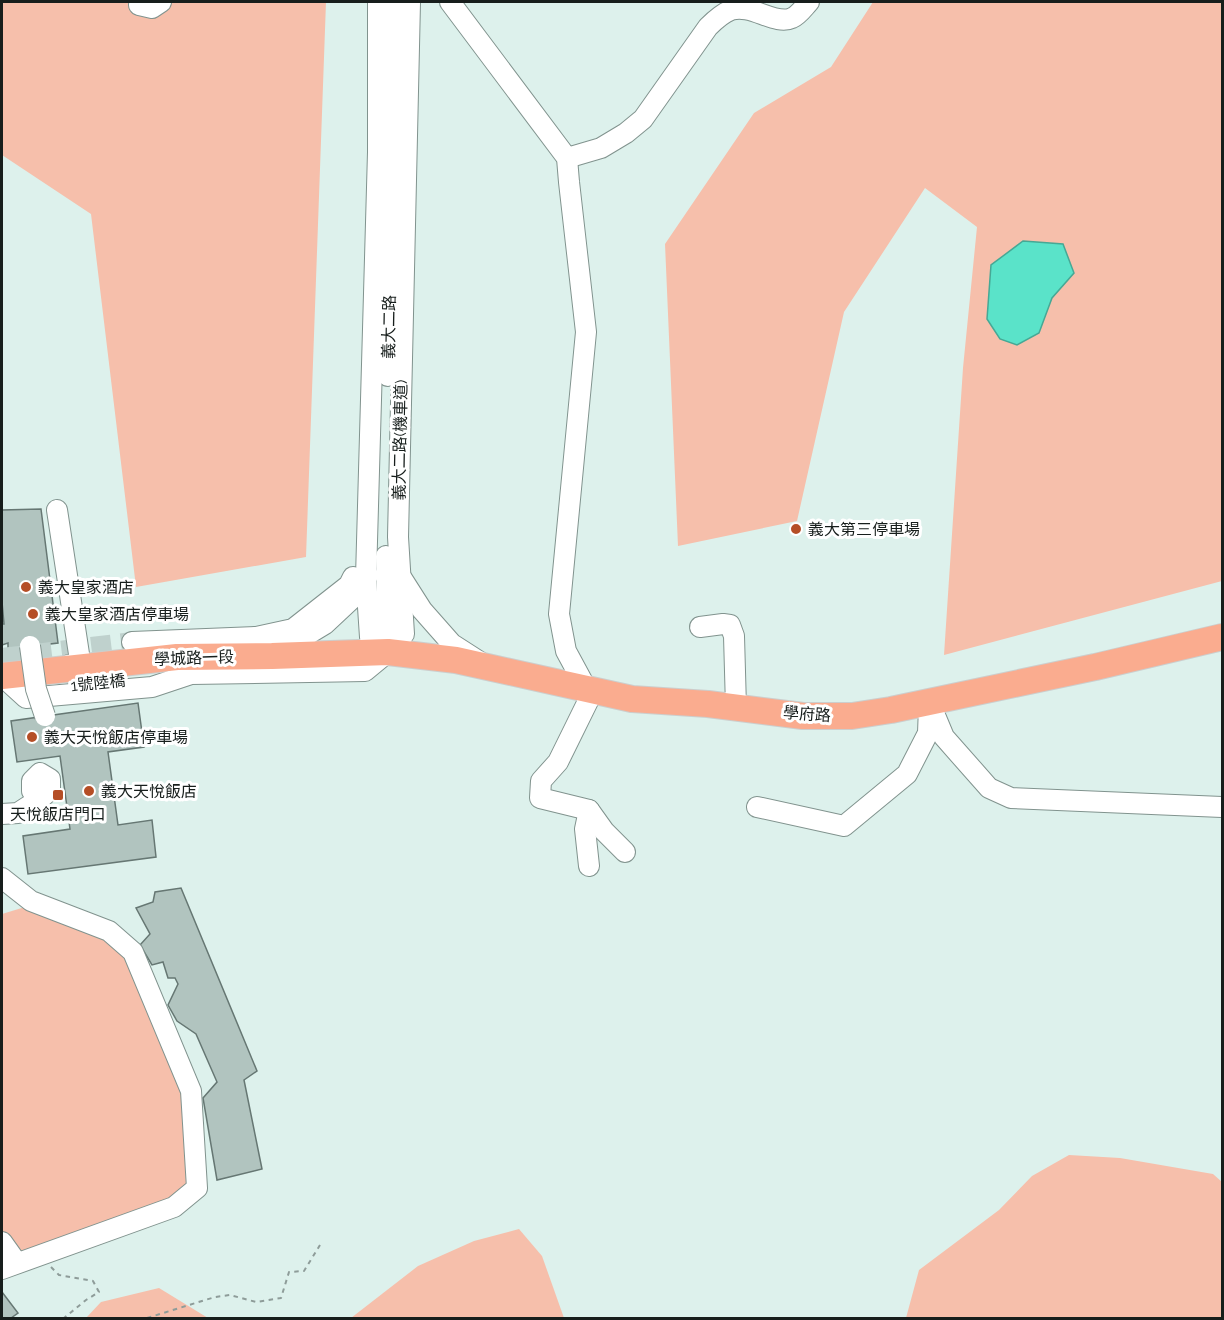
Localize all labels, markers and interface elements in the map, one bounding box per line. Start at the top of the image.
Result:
street label: 義大二路 [379,295,399,359]
street label: 義大二路(機車道) [389,380,411,500]
place label: 義大第三停車場 [808,520,920,539]
marker: 義大第三停車場 [789,522,803,536]
place label: 義大皇家酒店 [38,578,134,597]
marker: 義大皇家酒店 [19,580,33,594]
place label: 義大皇家酒店停車場 [45,605,189,624]
marker: 義大皇家酒店停車場 [26,607,40,621]
street label: 學城路一段 [154,647,234,669]
street label: 1號陸橋 [70,671,126,695]
street label: 學府路 [782,703,832,725]
place label: 義大天悅飯店停車場 [44,728,188,747]
marker: 義大天悅飯店停車場 [25,730,39,744]
place label: 義大天悅飯店 [101,782,197,801]
marker: 義大天悅飯店 [82,784,96,798]
marker: 天悅飯店門口 [51,788,65,802]
place label: 天悅飯店門口 [10,805,106,824]

